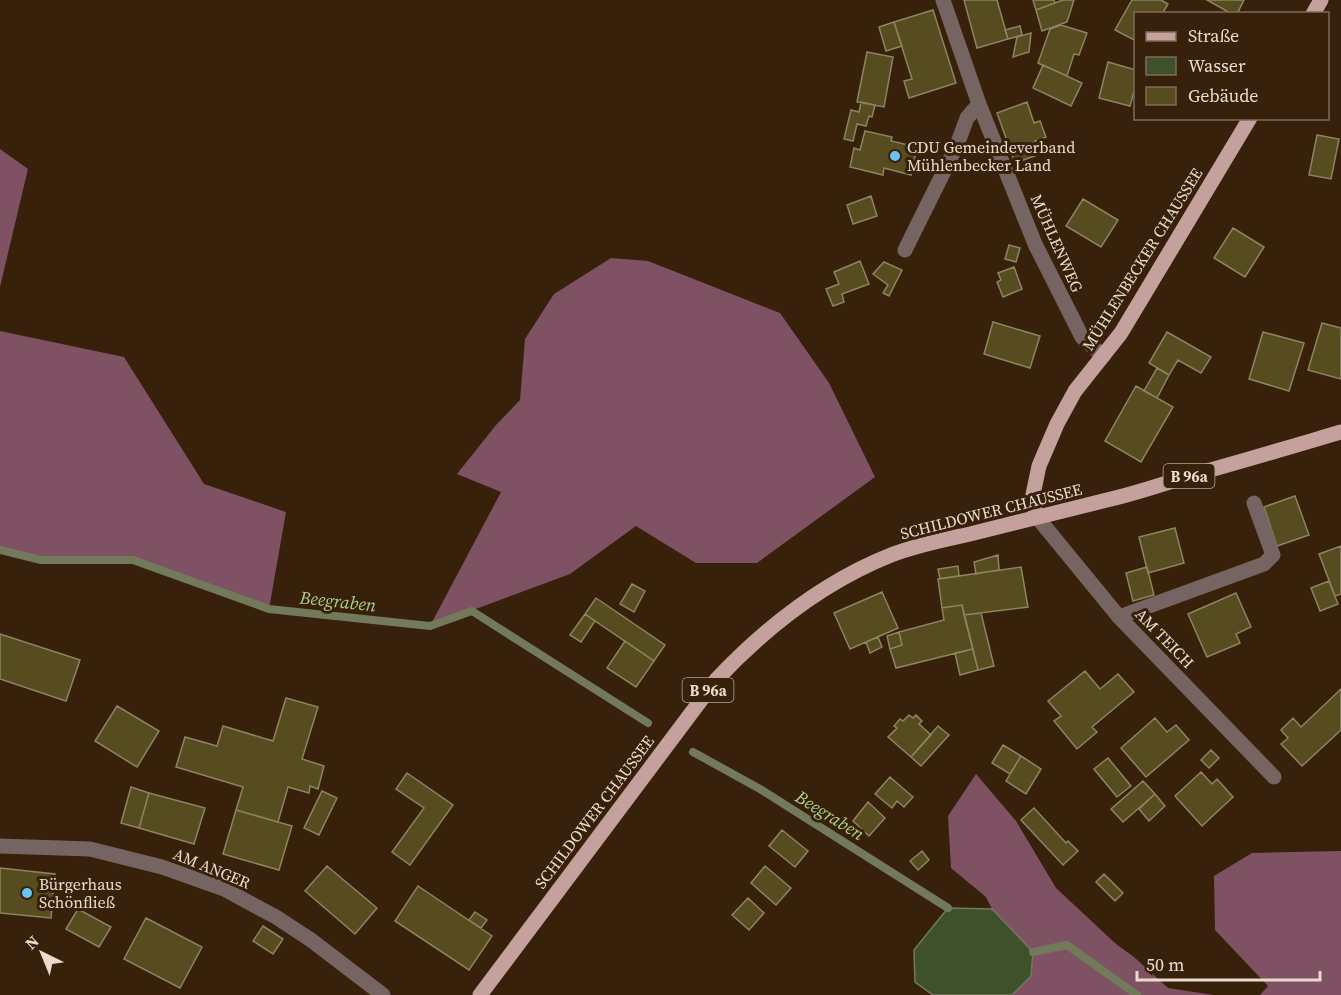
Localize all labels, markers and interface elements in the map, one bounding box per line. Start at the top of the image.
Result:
legend [1134,12,1329,120]
text: Straße [1188,23,1239,48]
text: Wasser [1188,53,1246,78]
text: Gebäude [1188,83,1259,108]
place label: CDU Gemeindeverband Mühlenbecker Land [907,136,1075,176]
marker: CDU Gemeindeverband Mühlenbecker Land [888,149,902,163]
street label: MÜHLENBECKER CHAUSSEE [1077,163,1208,355]
street label: MÜHLENWEG [1026,191,1088,295]
road number: B 96a [1164,464,1214,488]
street label: SCHILDOWER CHAUSSEE [898,478,1084,544]
water label: Beegraben [298,584,377,617]
street label: AM TEICH [1131,603,1199,673]
road number: B 96a [682,678,734,702]
street label: SCHILDOWER CHAUSSEE [529,731,659,893]
water label: Beegraben [790,784,869,846]
street label: AM ANGER [170,843,254,894]
place label: Bürgerhaus Schönfließ [39,873,122,913]
marker: Bürgerhaus Schönfließ [20,886,34,900]
north arrow [12,923,72,983]
text: N [20,930,44,954]
scale bar [1137,944,1320,982]
text: 50 m [1146,952,1184,977]

